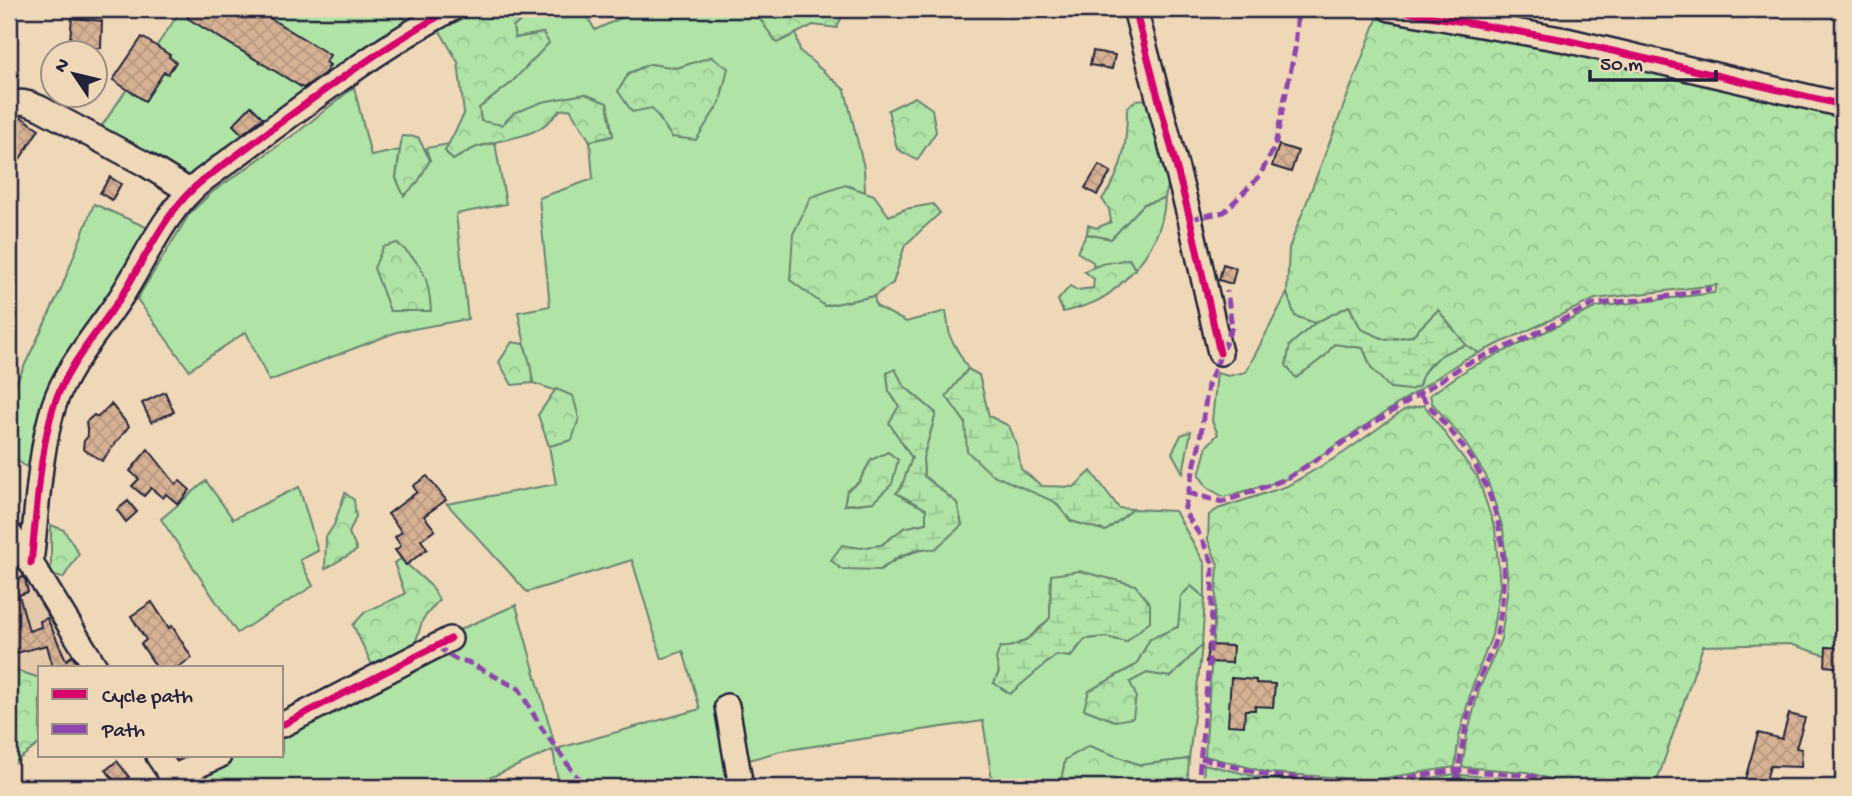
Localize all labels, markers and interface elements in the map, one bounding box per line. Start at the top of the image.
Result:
north arrow [38,38,108,108]
scale bar [1590,38,1716,82]
text: 50 m [1600,54,1643,79]
text: N [50,55,76,78]
legend [38,666,284,758]
text: Cycle path [102,686,193,711]
text: Path [101,720,145,745]

